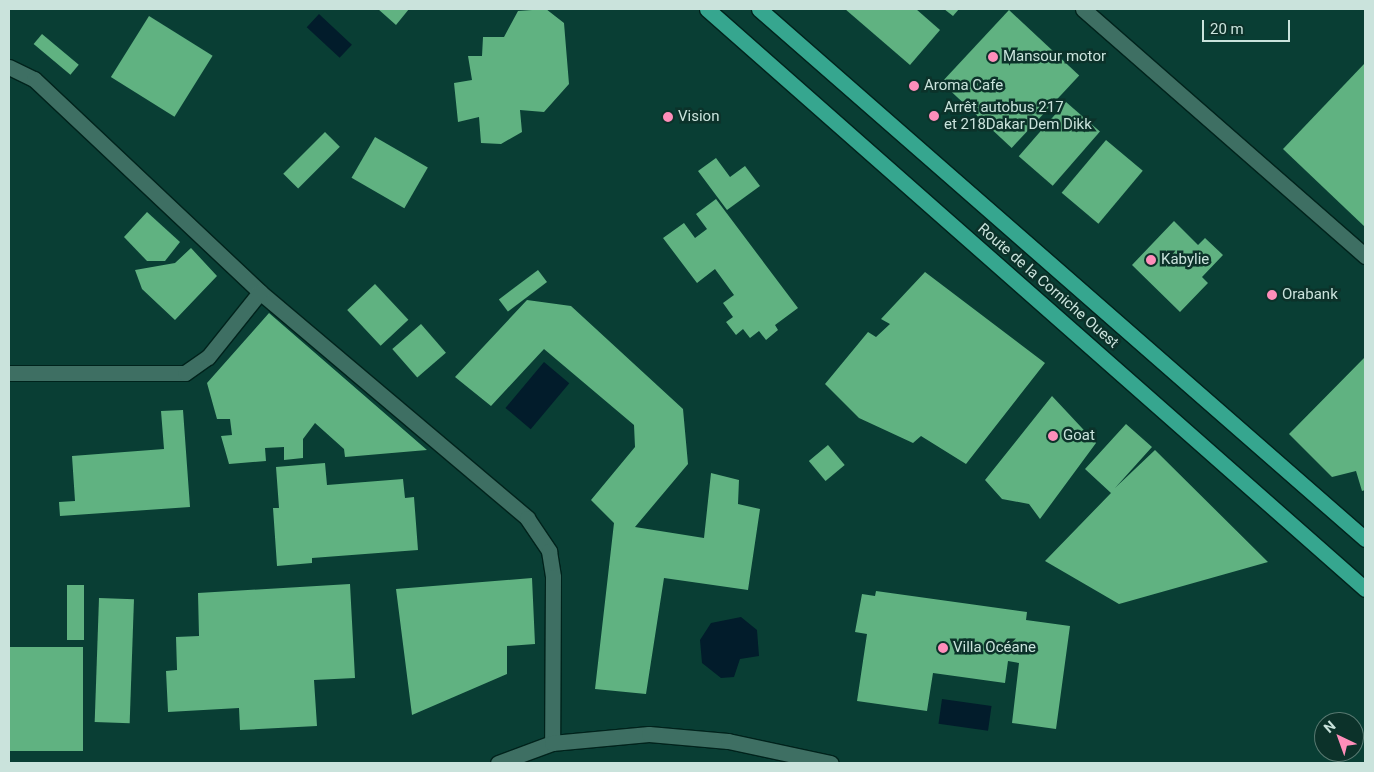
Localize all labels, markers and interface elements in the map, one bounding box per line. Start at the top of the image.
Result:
scale bar [1204,10,1292,42]
text: 20 m [1210,20,1244,38]
place label: Mansour motor [1003,48,1106,66]
marker: Mansour motor [987,51,999,63]
place label: Aroma Cafe [924,77,1003,95]
marker: Aroma Cafe [908,80,920,92]
place label: Arrêt autobus 217 et 218Dakar Dem Dikk [944,98,1092,133]
place label: Vision [678,108,719,126]
marker: Arrêt autobus 217 et 218Dakar Dem Dikk [928,110,940,122]
marker: Vision [662,111,674,123]
street label: Route de la Corniche Ouest [974,220,1122,352]
place label: Kabylie [1161,251,1209,269]
marker: Kabylie [1145,254,1157,266]
place label: Orabank [1282,286,1338,304]
marker: Orabank [1266,289,1278,301]
place label: Goat [1063,427,1095,445]
marker: Goat [1047,430,1059,442]
place label: Villa Océane [953,639,1036,657]
marker: Villa Océane [937,642,949,654]
north arrow [1314,712,1364,762]
text: N [1321,717,1339,736]

